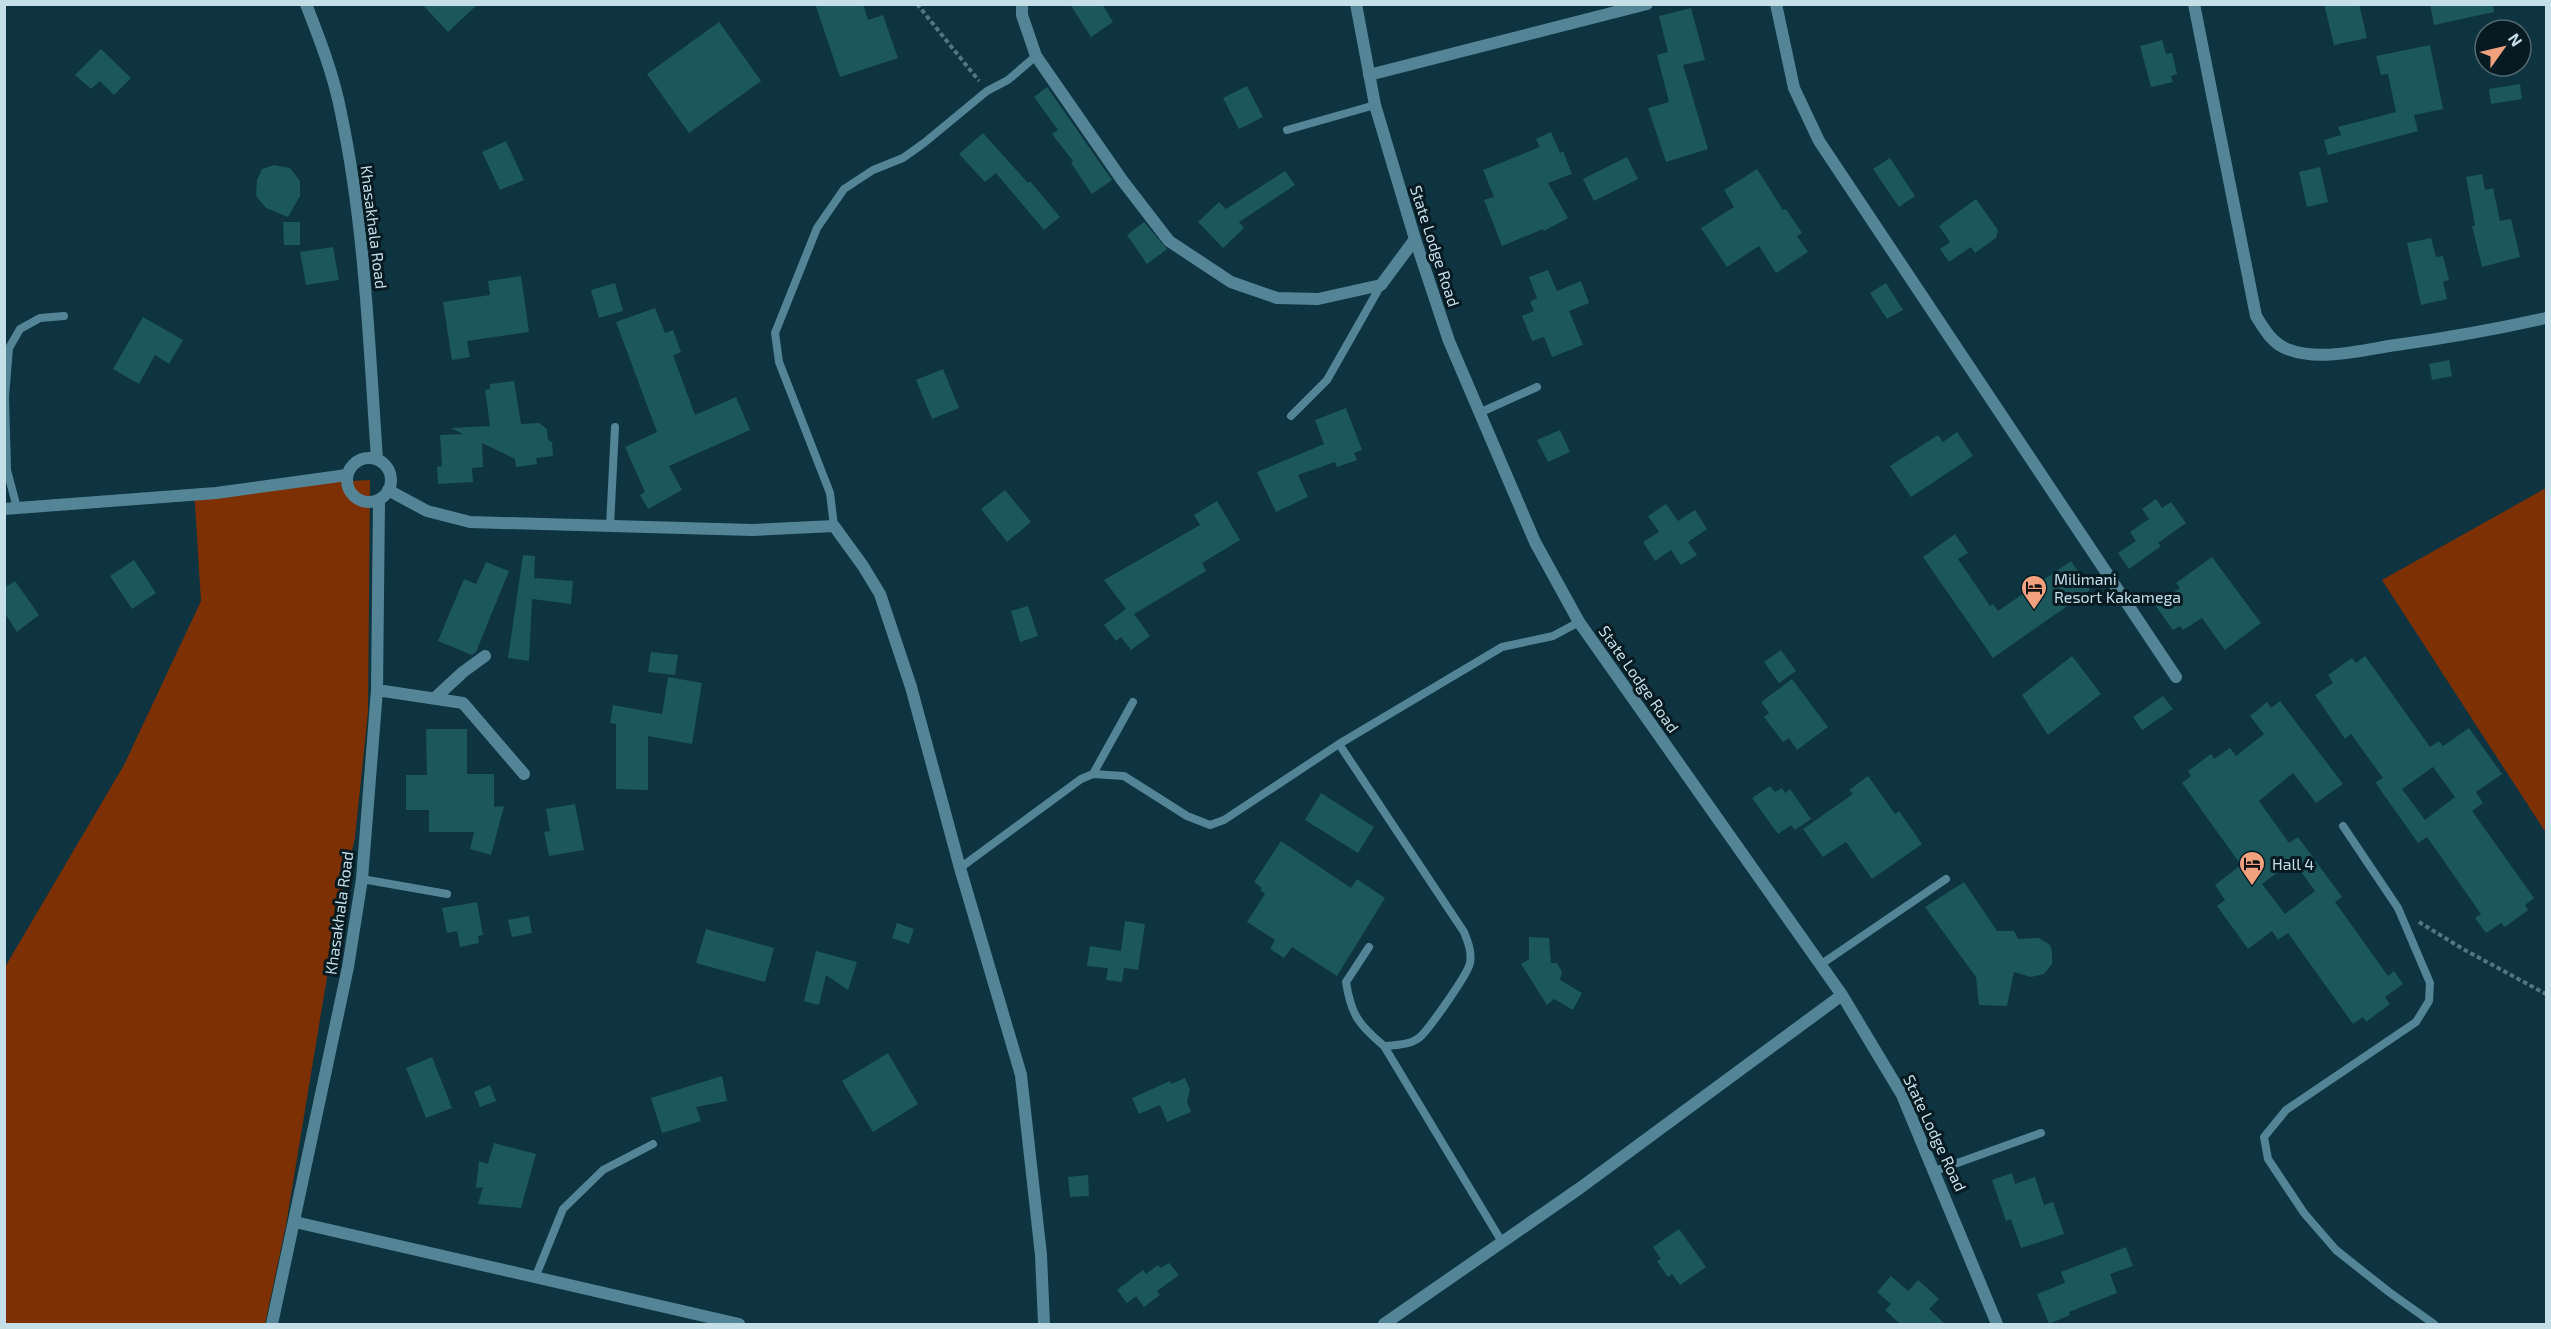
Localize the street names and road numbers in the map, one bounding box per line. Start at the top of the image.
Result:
street label: Khasakhala Road [357,164,392,290]
street label: State Lodge Road [1407,183,1464,309]
street label: State Lodge Road [1595,622,1683,736]
street label: Khasakhala Road [320,850,357,976]
street label: State Lodge Road [1900,1072,1971,1194]

